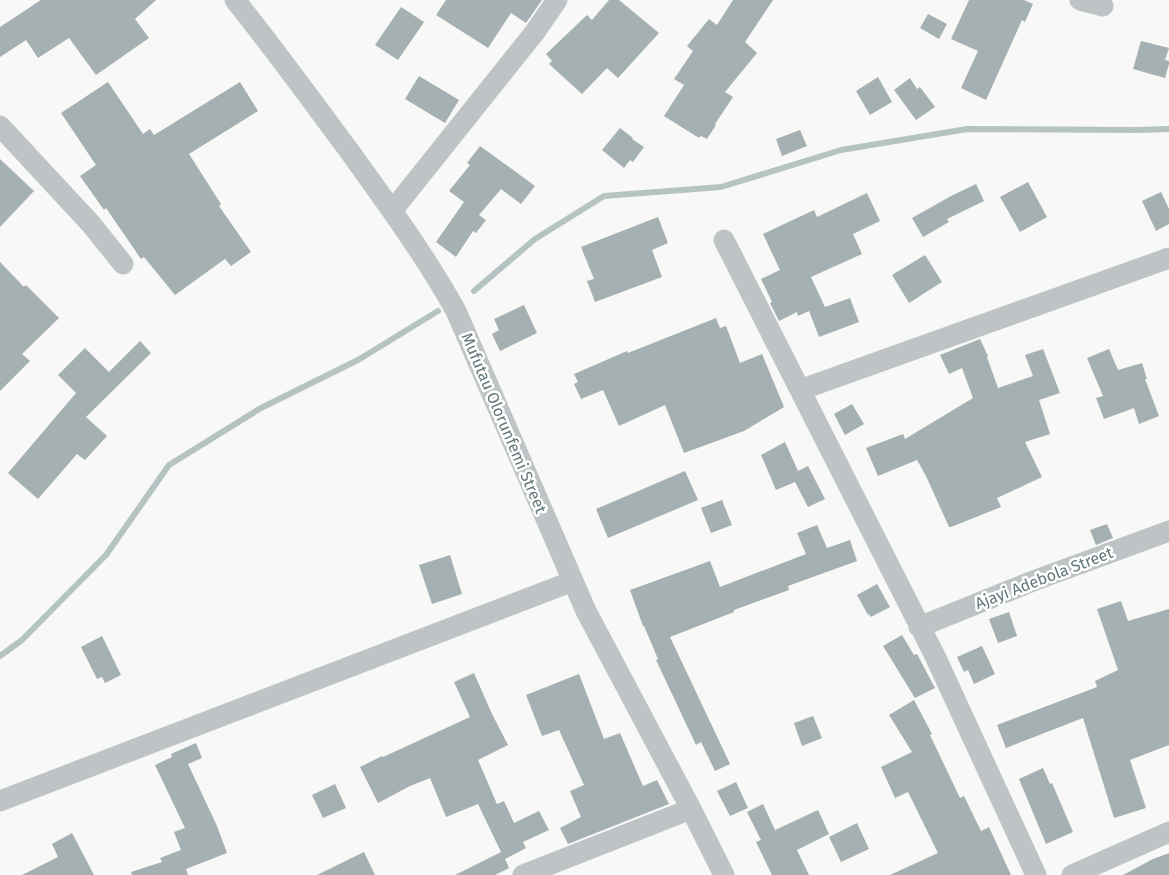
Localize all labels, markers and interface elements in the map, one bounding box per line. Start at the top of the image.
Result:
street label: Mufutau Olorunfemi Street [457,330,551,516]
street label: Ajayi Adebola Street [972,543,1116,613]

